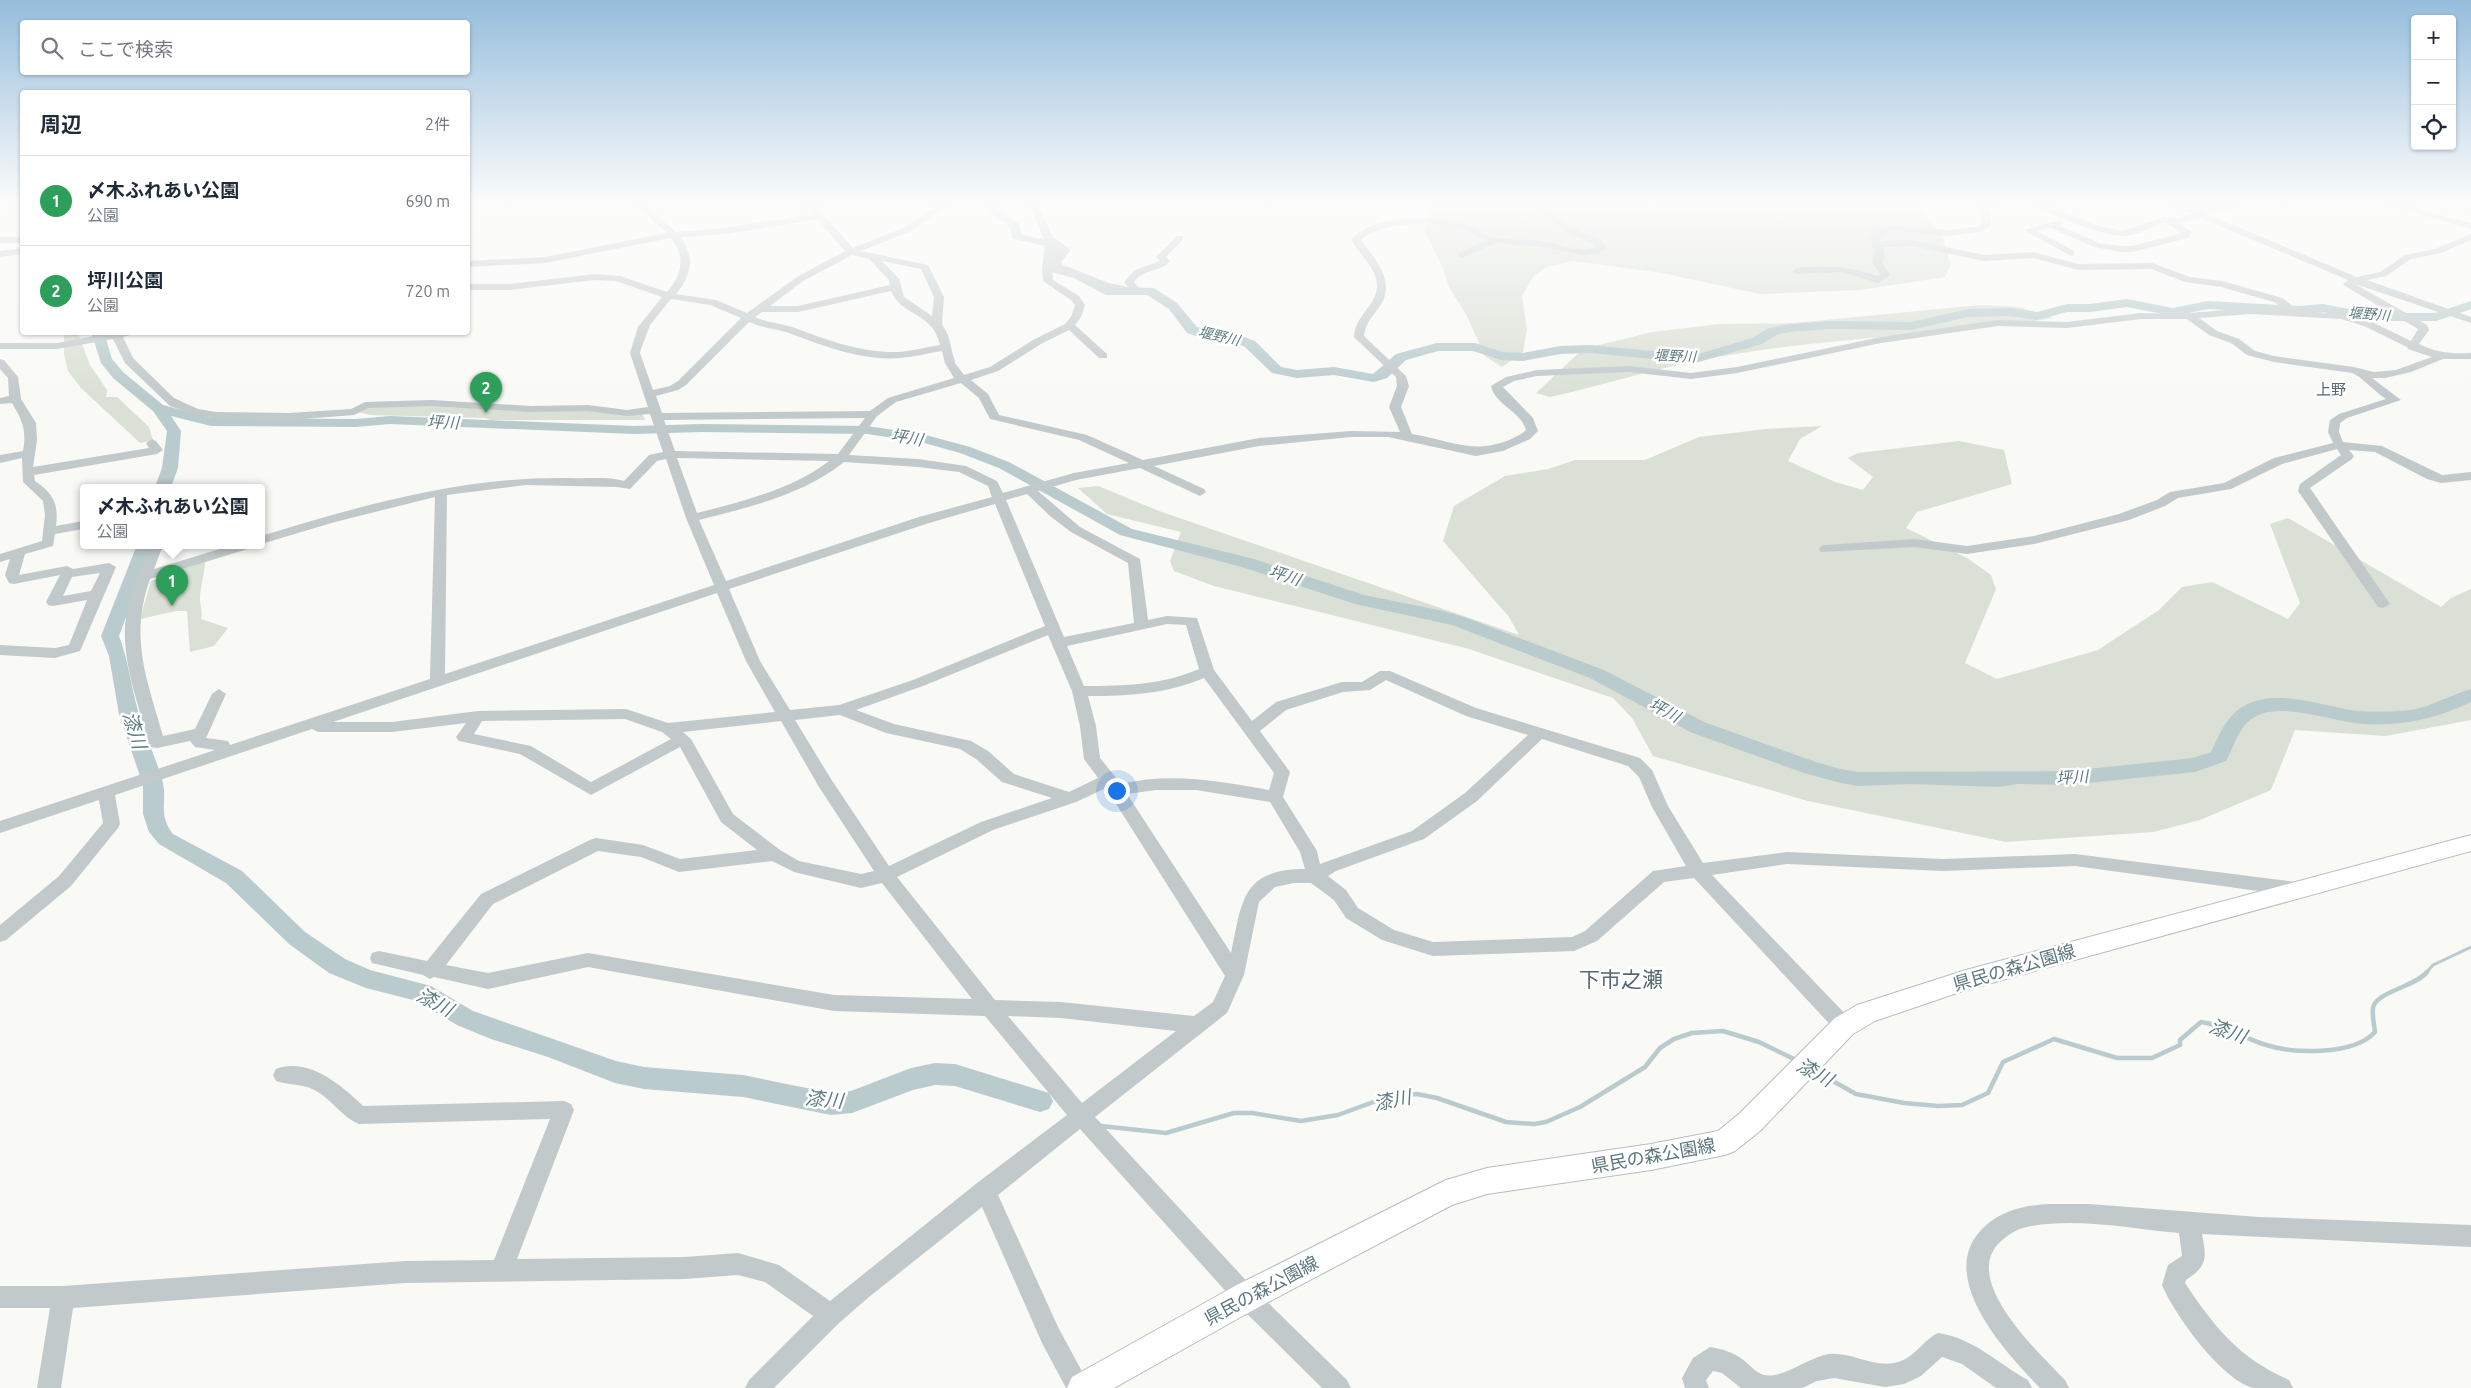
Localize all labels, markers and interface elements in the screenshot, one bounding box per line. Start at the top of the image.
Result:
map controls [2411,15,2456,150]
button: + [2411,15,2456,60]
search box [20,20,470,75]
icon: search [38,34,66,62]
text: ここで検索 [78,38,173,60]
button: − [2411,60,2456,105]
button: locate [2411,105,2456,150]
text: 周辺 [40,112,82,136]
text: 2件 [425,115,450,133]
text: 〆木ふれあい公園 [87,179,239,201]
text: 1 [51,192,61,210]
text: 690 m [405,192,450,210]
text: 公園 [87,206,119,224]
text: 坪川公園 [87,269,163,291]
text: 2 [51,282,61,300]
text: 720 m [405,282,450,300]
text: 公園 [87,296,119,314]
water label: 堰野川 [2347,304,2393,324]
water label: 堰野川 [1197,323,1243,349]
water label: 堰野川 [1654,347,1698,365]
pin: 2 [470,372,502,413]
district label: 上野 [2316,381,2346,398]
water label: 坪川 [427,412,461,432]
water label: 坪川 [890,426,926,449]
popup [80,484,265,549]
text: 〆木ふれあい公園 [96,495,249,517]
text: 公園 [96,522,129,540]
water label: 坪川 [1267,561,1305,589]
pin: 1 [156,565,188,606]
water label: 坪川 [1647,695,1685,726]
water label: 漆川 [119,709,152,753]
water label: 坪川 [2055,767,2091,787]
your location [1104,778,1130,804]
street label: 県民の森公園線 [1951,940,2077,994]
district label: 下市之瀬 [1579,967,1663,991]
water label: 漆川 [413,984,459,1021]
water label: 漆川 [2206,1014,2251,1048]
water label: 漆川 [1793,1053,1839,1092]
water label: 漆川 [1371,1085,1415,1114]
water label: 漆川 [804,1086,846,1112]
street label: 県民の森公園線 [1589,1134,1717,1176]
street label: 県民の森公園線 [1201,1252,1321,1328]

